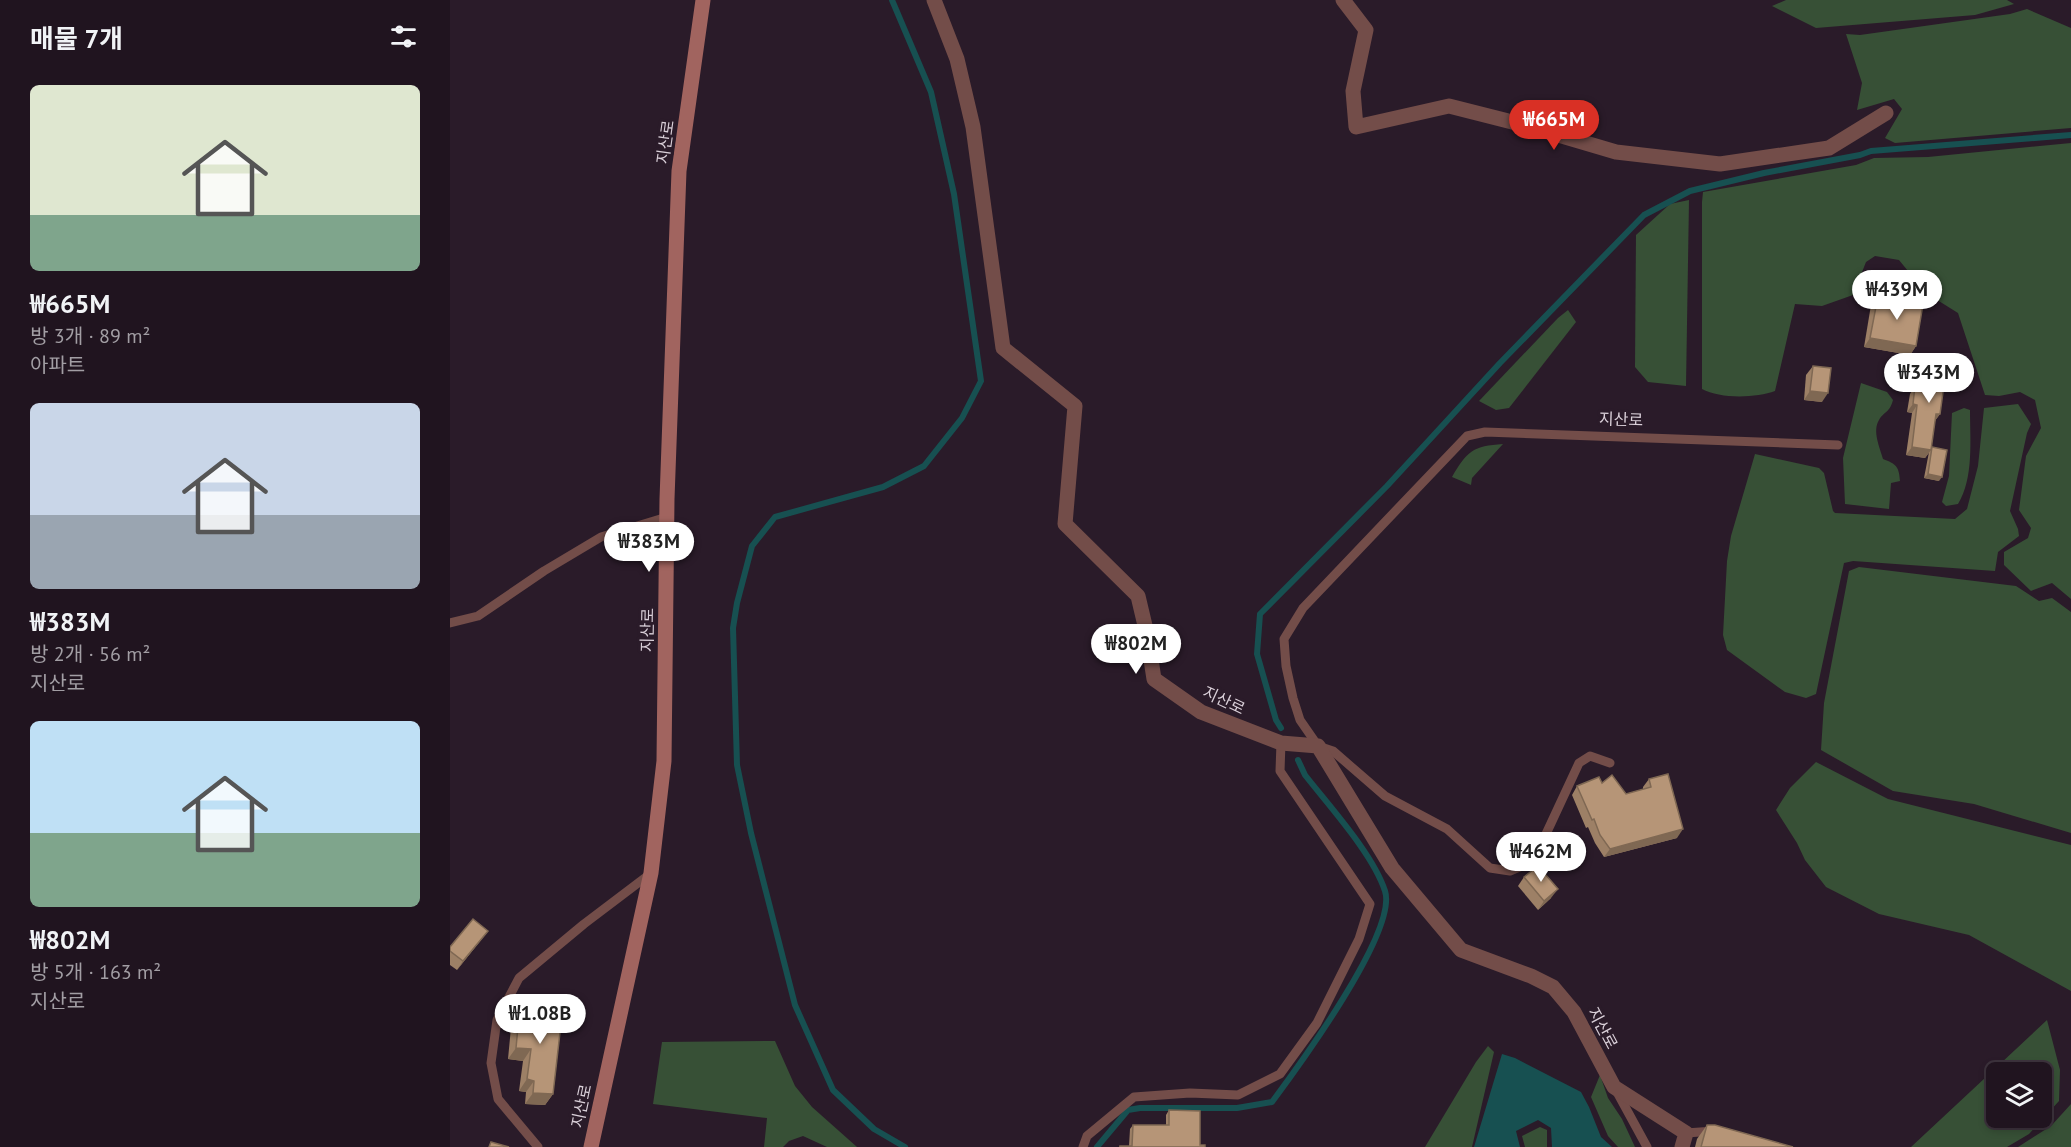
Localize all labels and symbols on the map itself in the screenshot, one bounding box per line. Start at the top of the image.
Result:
pin: ₩665M [1512,100,1596,151]
street label: 지산로 [652,118,678,165]
pin: ₩439M [1855,270,1939,321]
pin: ₩343M [1887,353,1971,404]
street label: 지산로 [1599,408,1644,430]
pin: ₩383M [607,522,691,573]
street label: 지산로 [637,607,657,652]
pin: ₩802M [1094,624,1178,675]
street label: 지산로 [1200,682,1248,719]
pin: ₩462M [1499,832,1583,883]
pin: ₩1.08B [491,994,589,1045]
street label: 지산로 [1584,1004,1622,1052]
street label: 지산로 [567,1082,595,1130]

